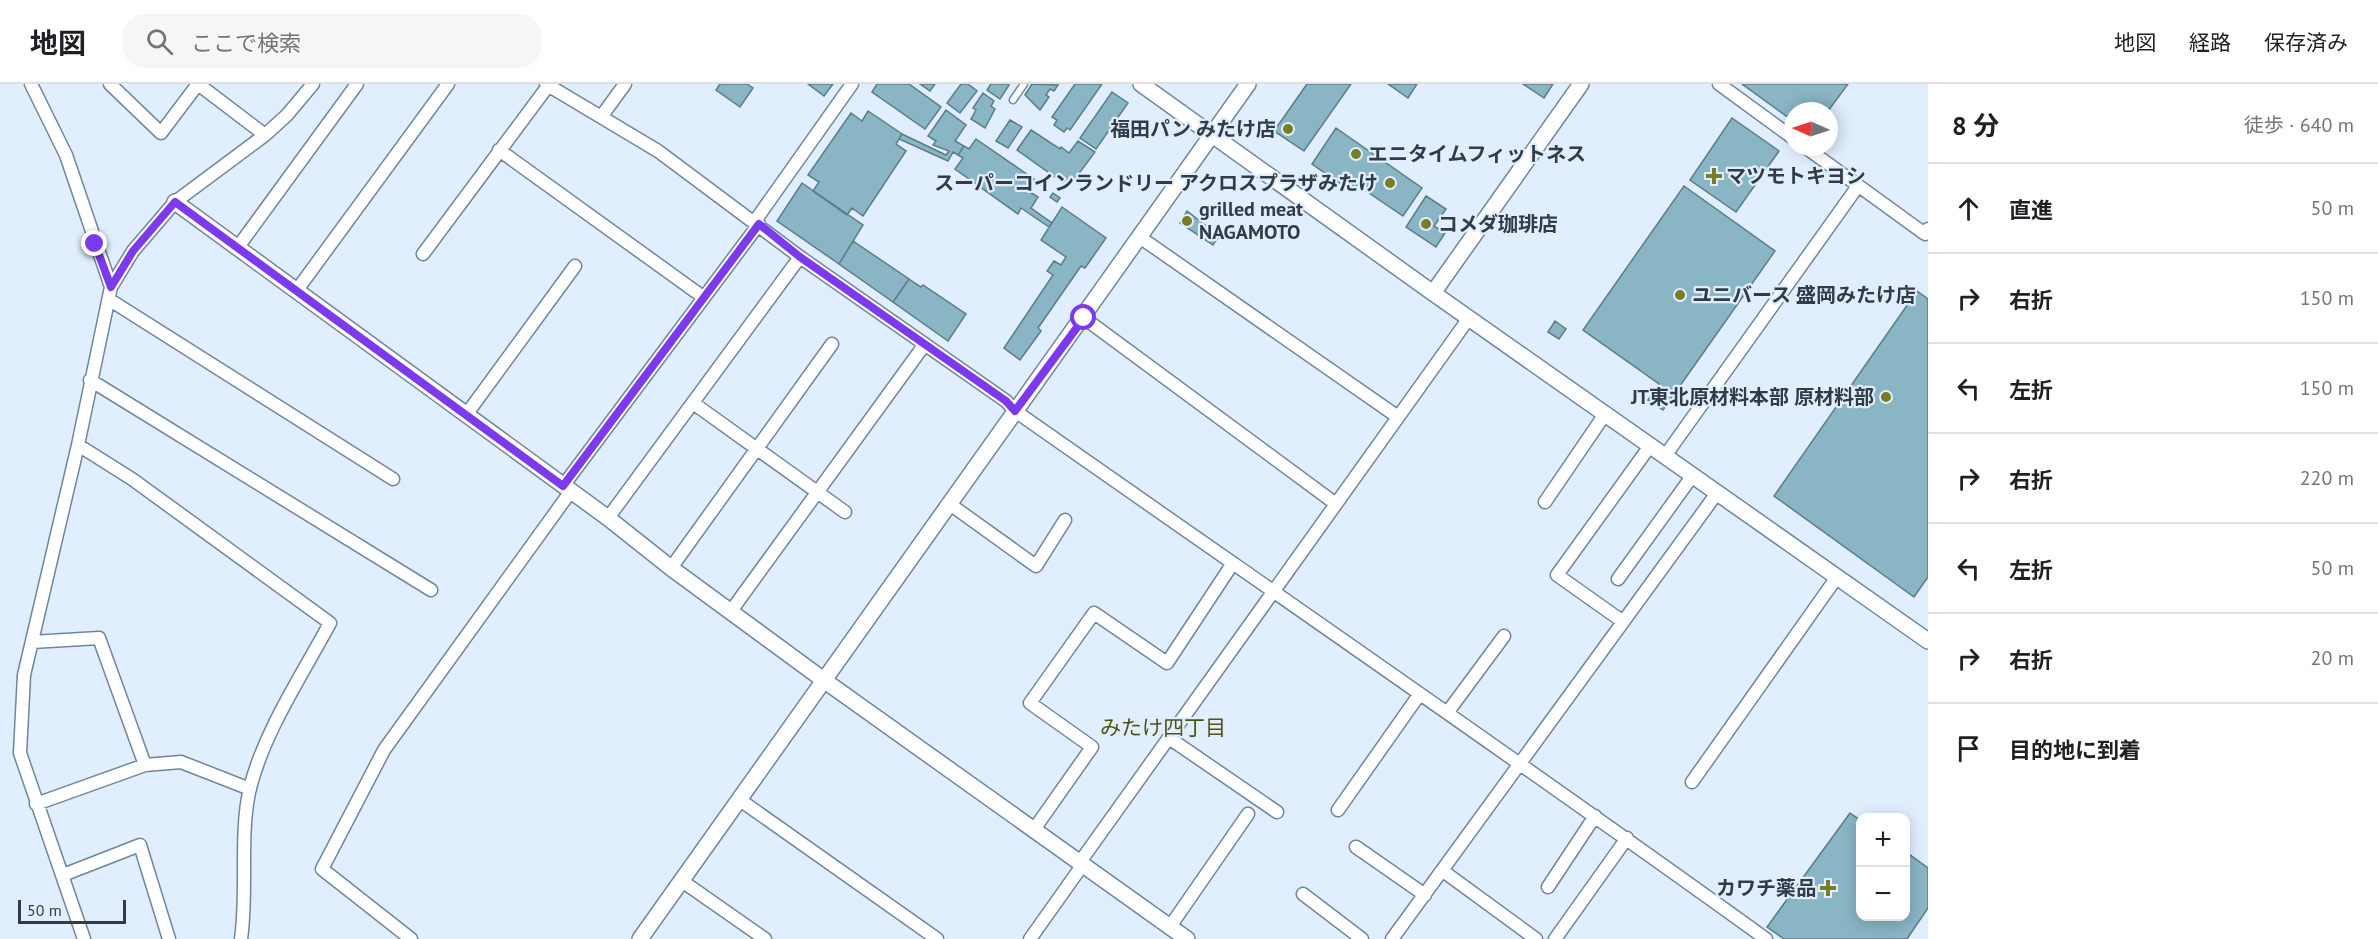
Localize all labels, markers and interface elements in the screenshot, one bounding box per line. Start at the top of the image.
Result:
search box [122,14,542,68]
text: 地図 [30,24,86,61]
icon: search [143,25,176,58]
text: ここで検索 [191,29,301,57]
text: 地図 [2114,29,2156,56]
text: 経路 [2189,29,2231,56]
text: 保存済み [2264,29,2348,56]
north arrow [1784,102,1838,156]
text: 8 分 [1952,109,1999,142]
text: 徒歩 · 640 m [2244,112,2354,138]
place label: 福田パン みたけ店 [1110,116,1276,142]
marker: 福田パン みたけ店 [1281,122,1295,136]
place label: エニタイムフィットネス [1368,141,1586,167]
marker: エニタイムフィットネス [1349,147,1363,161]
place label: マツモトキヨシ [1726,163,1866,189]
marker: マツモトキヨシ [1707,169,1721,183]
place label: スーパーコインランドリー アクロスプラザみたけ [934,170,1378,196]
marker: スーパーコインランドリー アクロスプラザみたけ [1383,176,1397,190]
icon: ahead [1952,192,1985,225]
text: 50 m [2311,195,2354,221]
place label: grilled meat NAGAMOTO [1199,196,1303,245]
text: 直進 [2009,196,2053,224]
place label: コメダ珈琲店 [1438,211,1558,237]
marker: grilled meat NAGAMOTO [1180,214,1194,228]
marker: コメダ珈琲店 [1419,217,1433,231]
route end [81,230,107,256]
place label: ユニバース 盛岡みたけ店 [1692,282,1916,308]
icon: right [1952,282,1985,315]
text: 150 m [2300,285,2354,311]
text: 右折 [2009,286,2053,314]
marker: ユニバース 盛岡みたけ店 [1673,288,1687,302]
route start [1070,304,1096,330]
icon: left [1952,372,1985,405]
text: 150 m [2300,375,2354,401]
text: 左折 [2009,376,2053,404]
place label: JT東北原材料本部 原材料部 [1630,384,1874,410]
marker: JT東北原材料本部 原材料部 [1879,390,1893,404]
icon: right [1952,462,1985,495]
text: 220 m [2300,465,2354,491]
text: 右折 [2009,466,2053,494]
icon: left [1952,552,1985,585]
text: 50 m [2311,555,2354,581]
text: 左折 [2009,556,2053,584]
icon: right [1952,642,1985,675]
text: 20 m [2311,645,2354,671]
text: 右折 [2009,646,2053,674]
district label: みたけ四丁目 [1100,714,1226,741]
icon: arrive [1952,732,1985,765]
text: 目的地に到着 [2009,736,2141,764]
map controls [1856,813,1910,921]
button: + [1856,813,1910,867]
button: − [1856,867,1910,921]
place label: カワチ薬品 [1716,875,1816,901]
marker: カワチ薬品 [1821,881,1835,895]
scale bar [18,897,126,924]
text: 50 m [27,900,62,920]

